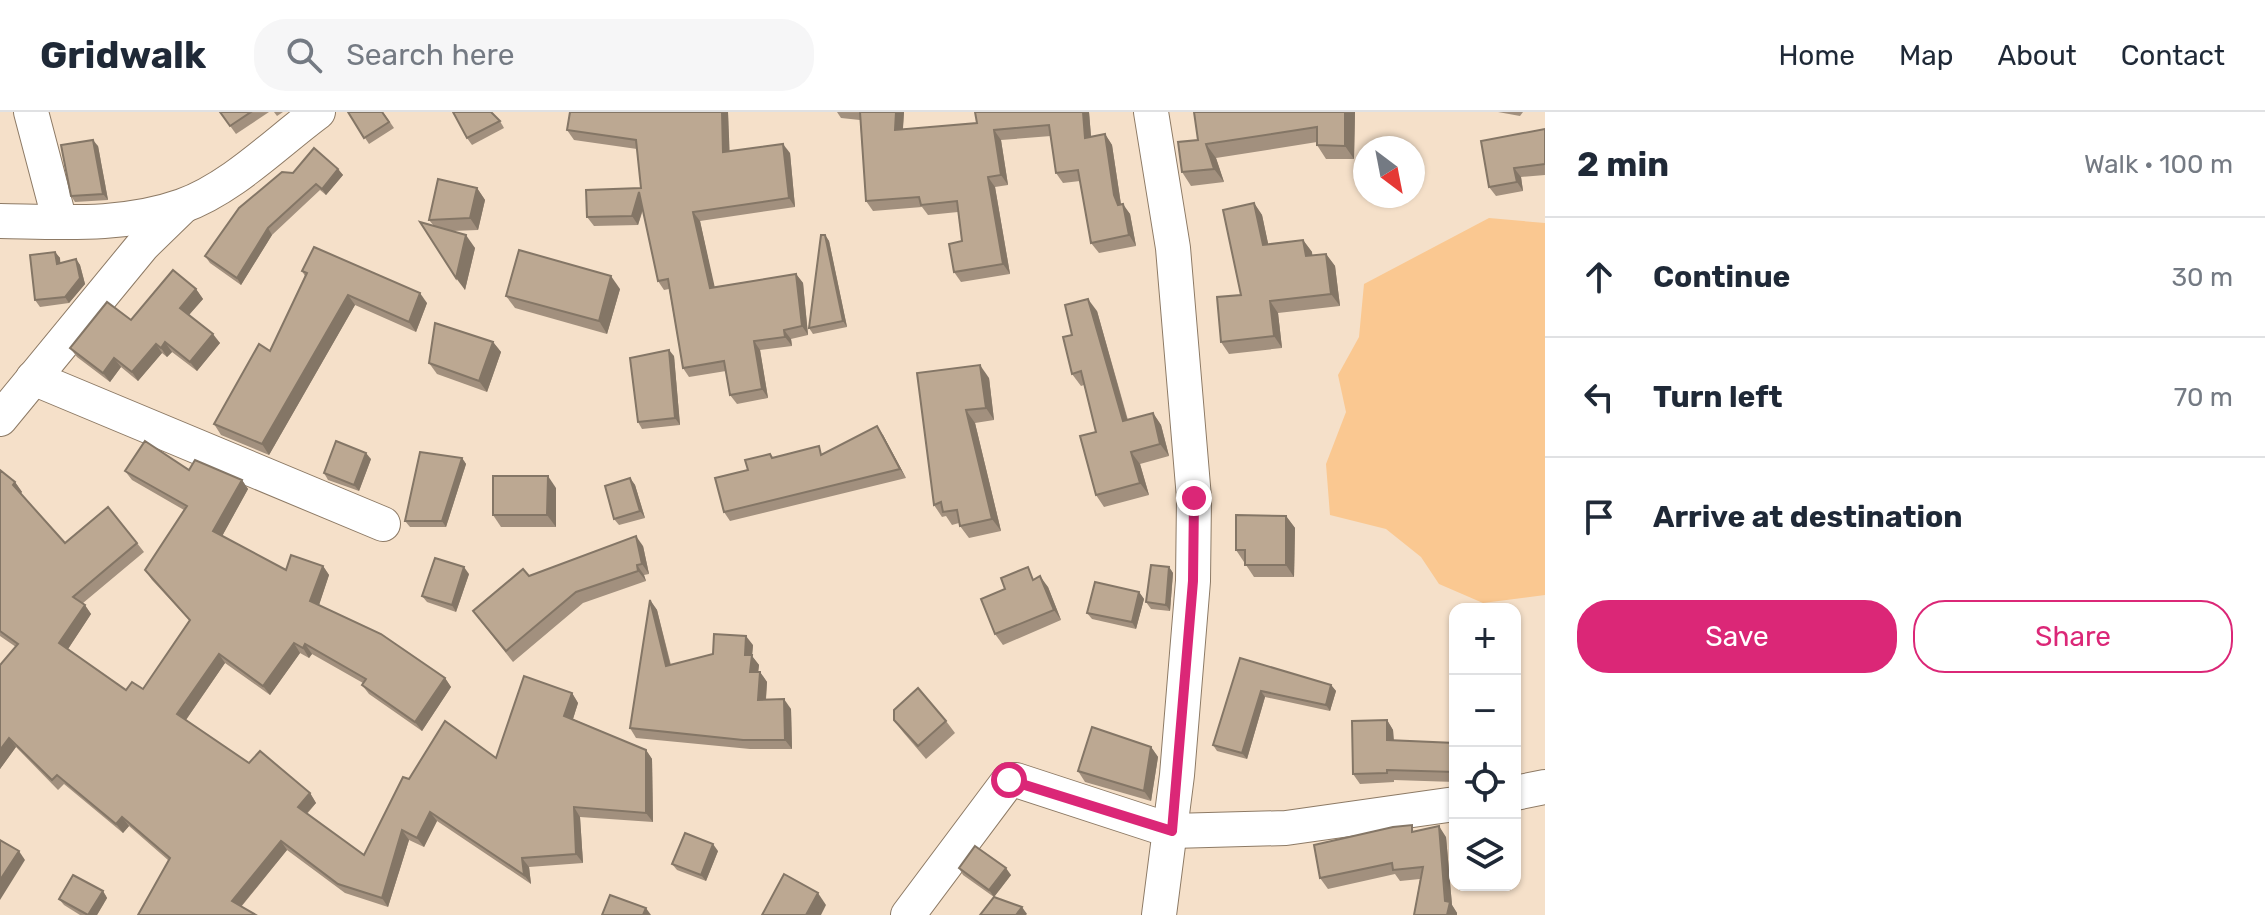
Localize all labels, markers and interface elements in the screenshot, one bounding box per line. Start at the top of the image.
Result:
search box [254,19,814,91]
text: Gridwalk [40,32,206,78]
icon: search [282,33,326,77]
text: Search here [346,37,514,73]
text: Home [1778,39,1855,72]
text: Map [1899,39,1953,72]
text: About [1997,39,2077,72]
text: Contact [2121,39,2225,72]
north arrow [1353,136,1425,208]
text: 2 min [1577,144,1669,185]
text: Walk · 100 m [2084,149,2233,180]
icon: ahead [1577,255,1621,299]
text: Continue [1653,259,1790,295]
text: 30 m [2171,262,2233,293]
icon: left [1577,375,1621,419]
text: Turn left [1653,379,1783,415]
text: 70 m [2174,382,2233,413]
route end [1176,480,1212,516]
icon: arrive [1577,495,1621,539]
text: Arrive at destination [1653,499,1963,535]
button: Save [1577,600,1897,673]
button: Share [1913,600,2233,673]
map controls [1449,603,1521,891]
button: + [1449,603,1521,675]
button: − [1449,675,1521,747]
button: locate [1449,747,1521,819]
route start [991,762,1027,798]
button: layers [1449,819,1521,891]

